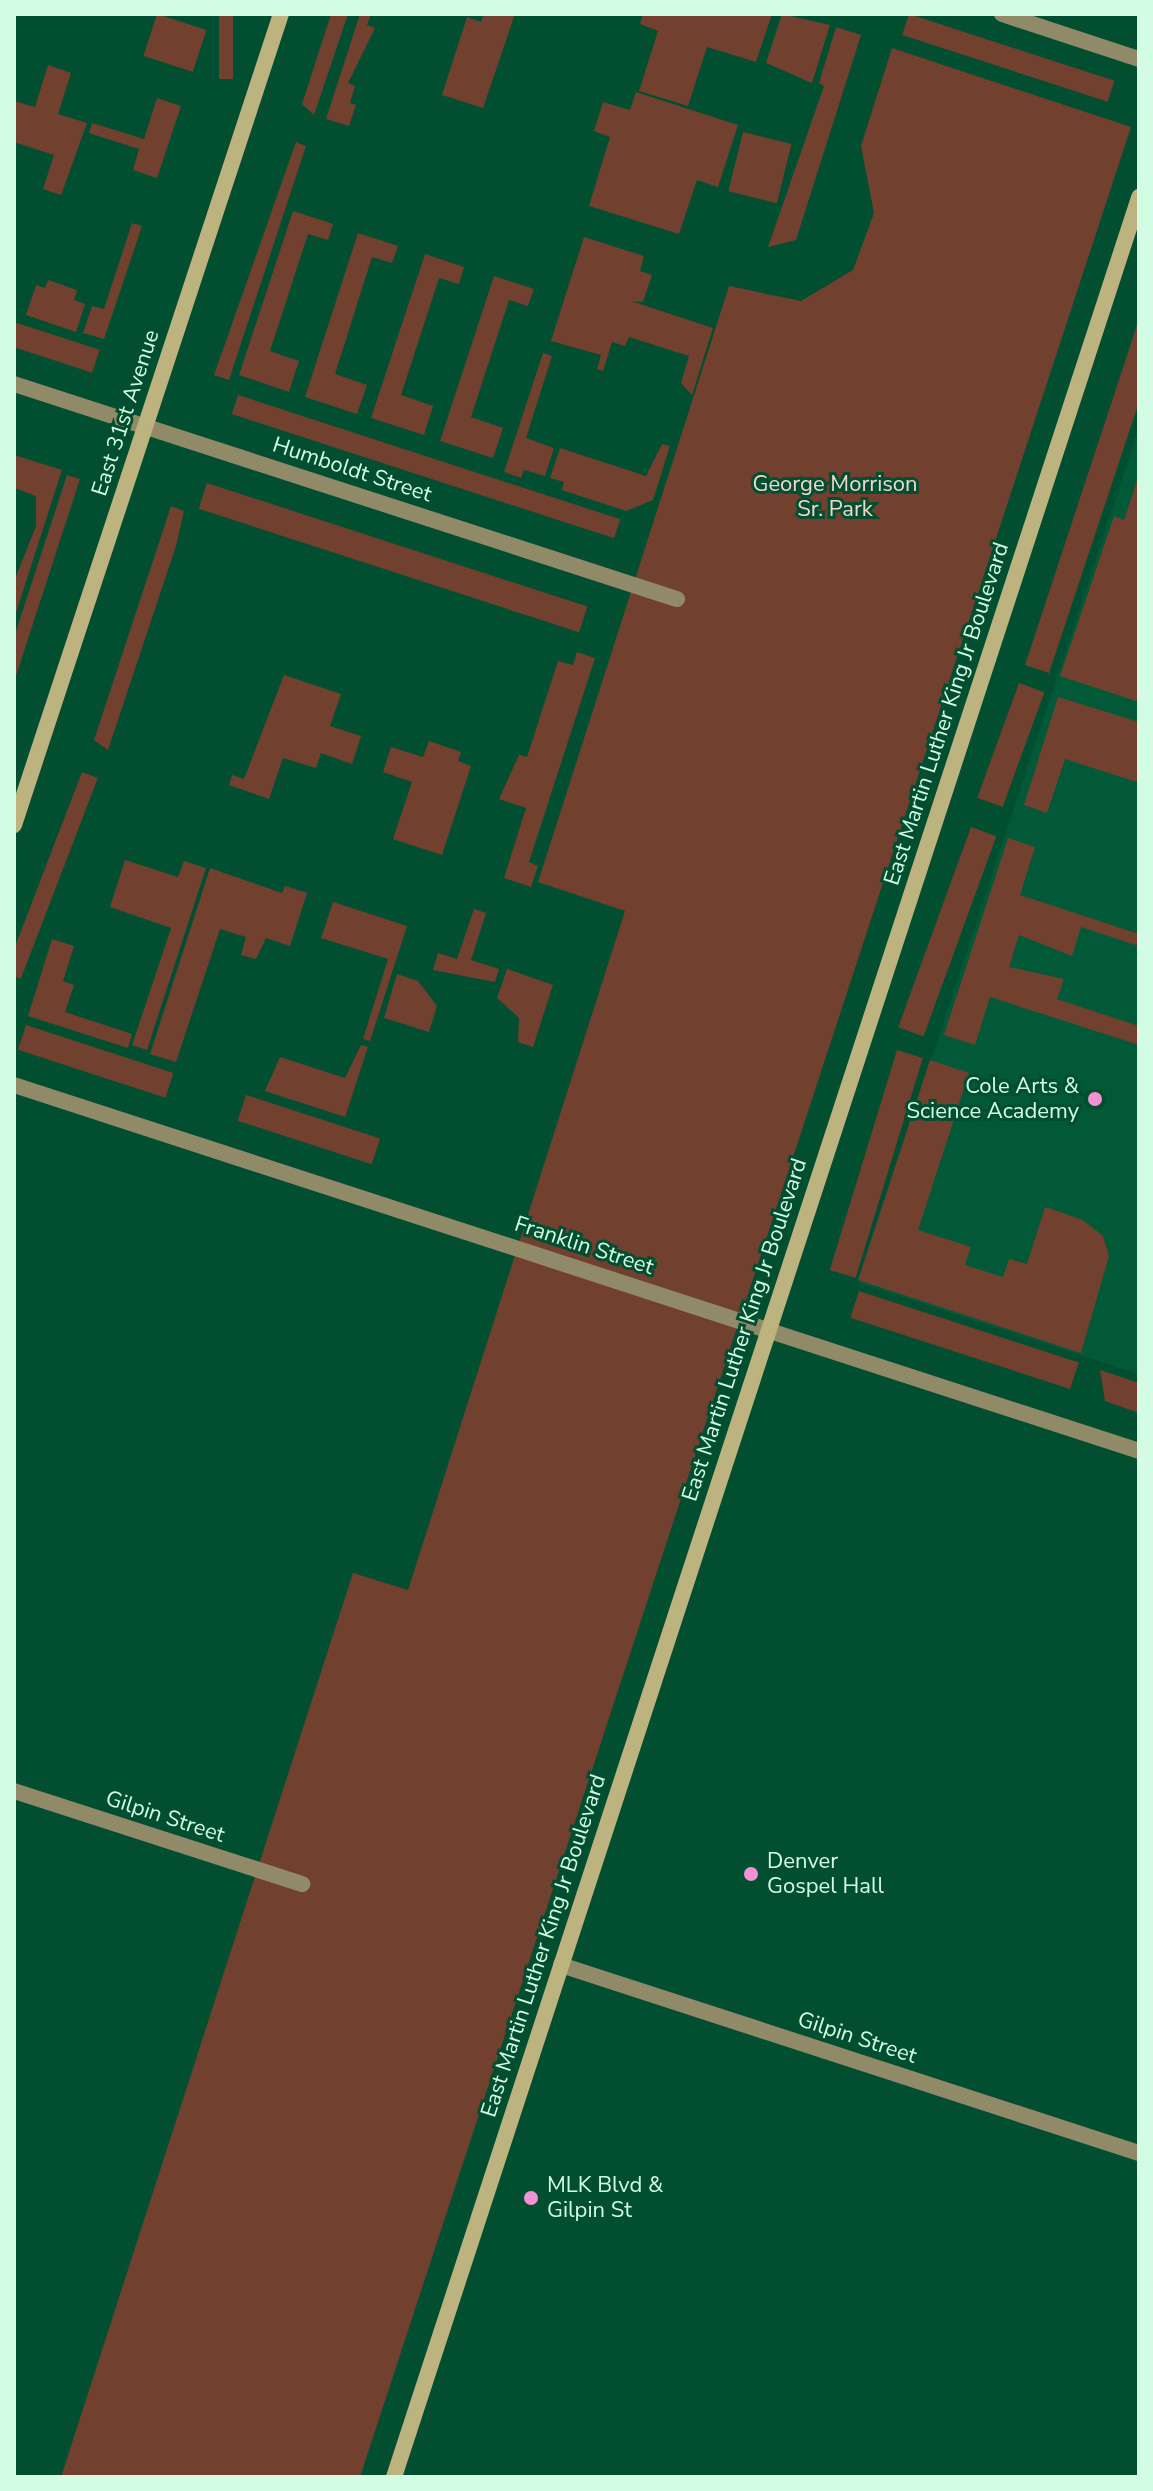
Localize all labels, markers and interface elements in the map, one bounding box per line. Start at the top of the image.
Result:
street label: East 31st Avenue [87,327,165,499]
street label: Humboldt Street [269,432,435,508]
park label: George Morrison Sr. Park [752,471,918,522]
street label: East Martin Luther King Jr Boulevard [879,539,1015,889]
place label: Cole Arts & Science Academy [906,1073,1079,1124]
marker: Cole Arts & Science Academy [1086,1090,1104,1108]
street label: East Martin Luther King Jr Boulevard [677,1155,813,1505]
street label: Franklin Street [511,1211,657,1281]
street label: East Martin Luther King Jr Boulevard [476,1771,612,2121]
street label: Gilpin Street [102,1785,228,1849]
place label: Denver Gospel Hall [767,1848,884,1900]
marker: Denver Gospel Hall [742,1865,760,1883]
street label: Gilpin Street [794,2006,920,2070]
place label: MLK Blvd & Gilpin St [547,2172,663,2224]
marker: MLK Blvd & Gilpin St [522,2189,540,2207]

